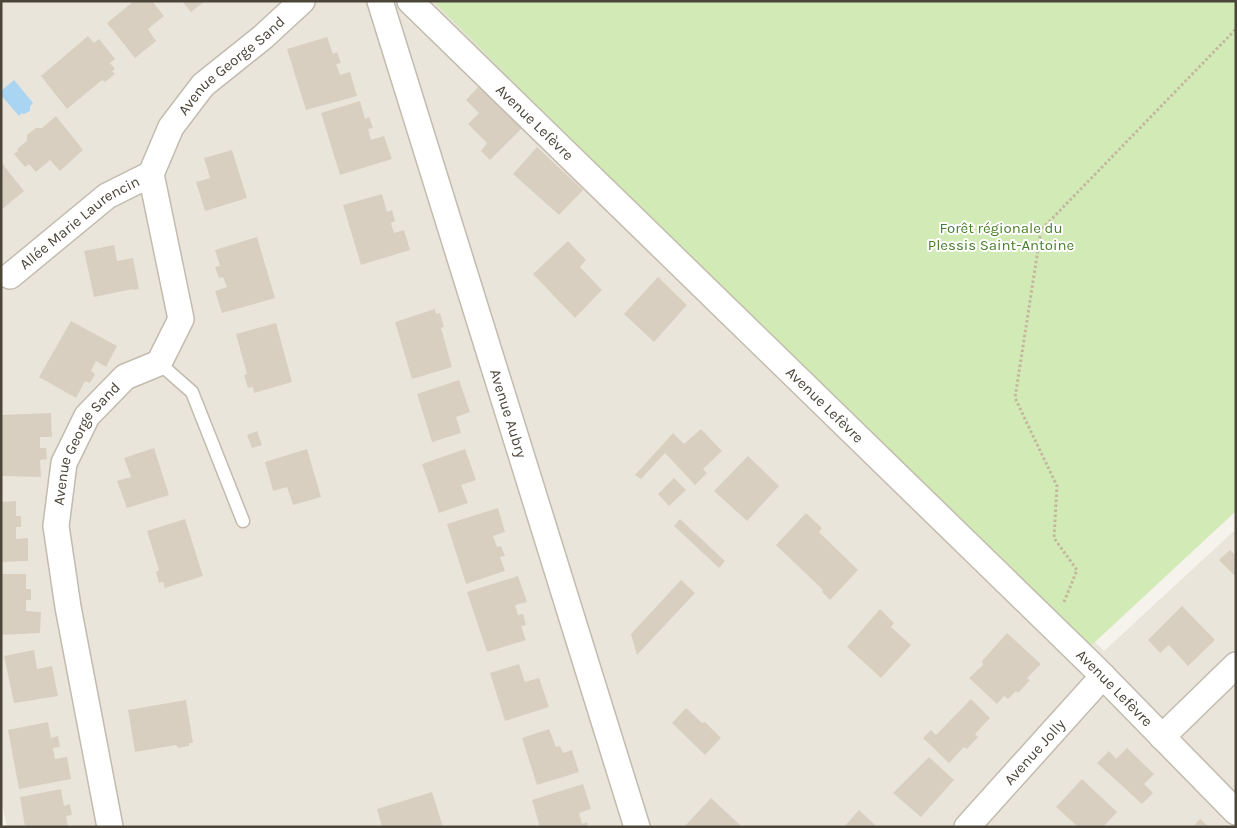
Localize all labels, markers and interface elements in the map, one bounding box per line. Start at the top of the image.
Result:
street label: Avenue George Sand [174,12,289,119]
street label: Avenue Lefèvre [492,81,577,164]
street label: Allée Marie Laurencin [16,172,143,273]
park label: Forêt régionale du Plessis Saint-Antoine [928,219,1074,254]
street label: Avenue Lefèvre [782,363,867,447]
street label: Avenue Aubry [486,367,531,460]
street label: Avenue George Sand [50,378,124,507]
street label: Avenue Lefèvre [1072,646,1156,730]
street label: Avenue Jolly [1000,715,1069,789]

